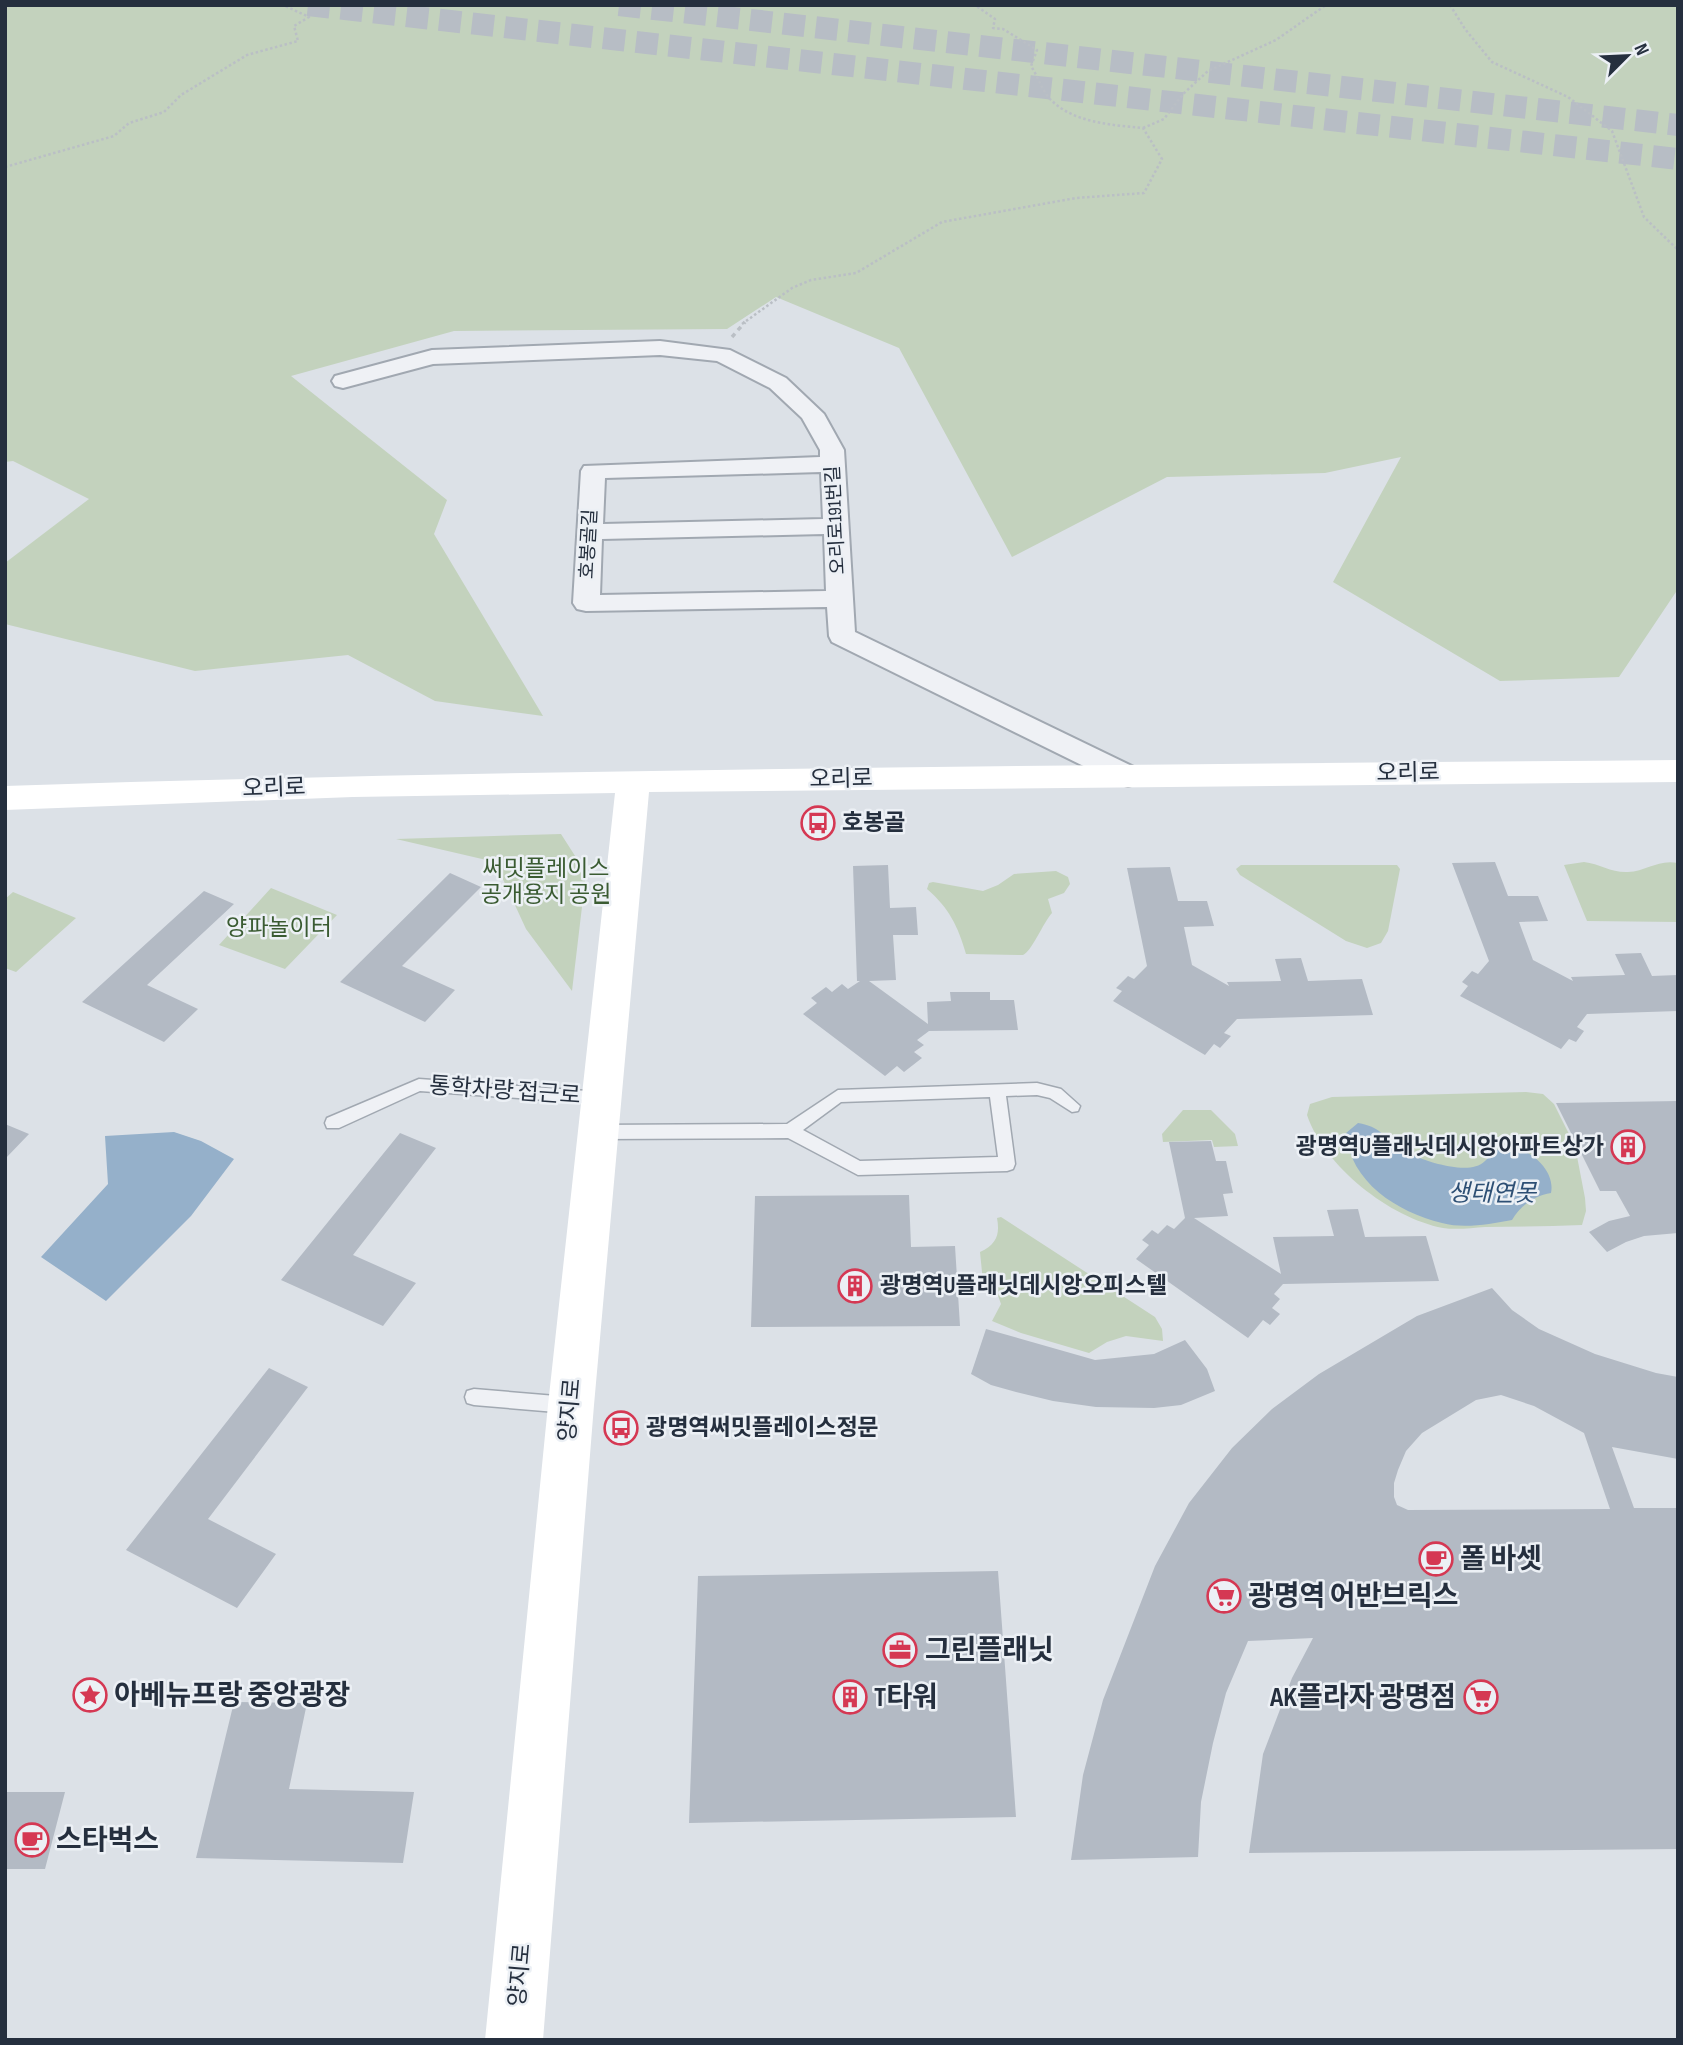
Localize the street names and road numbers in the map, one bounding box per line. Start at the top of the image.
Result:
street label: 오리로191번길 [822,465,850,575]
street label: 호봉골길 [576,508,602,580]
street label: 오리로 [1376,758,1440,788]
street label: 오리로 [809,764,873,794]
street label: 오리로 [242,773,306,803]
street label: 통학차량 접근로 [428,1072,582,1110]
street label: 양지로 [553,1377,587,1443]
street label: 양지로 [503,1942,537,2008]

